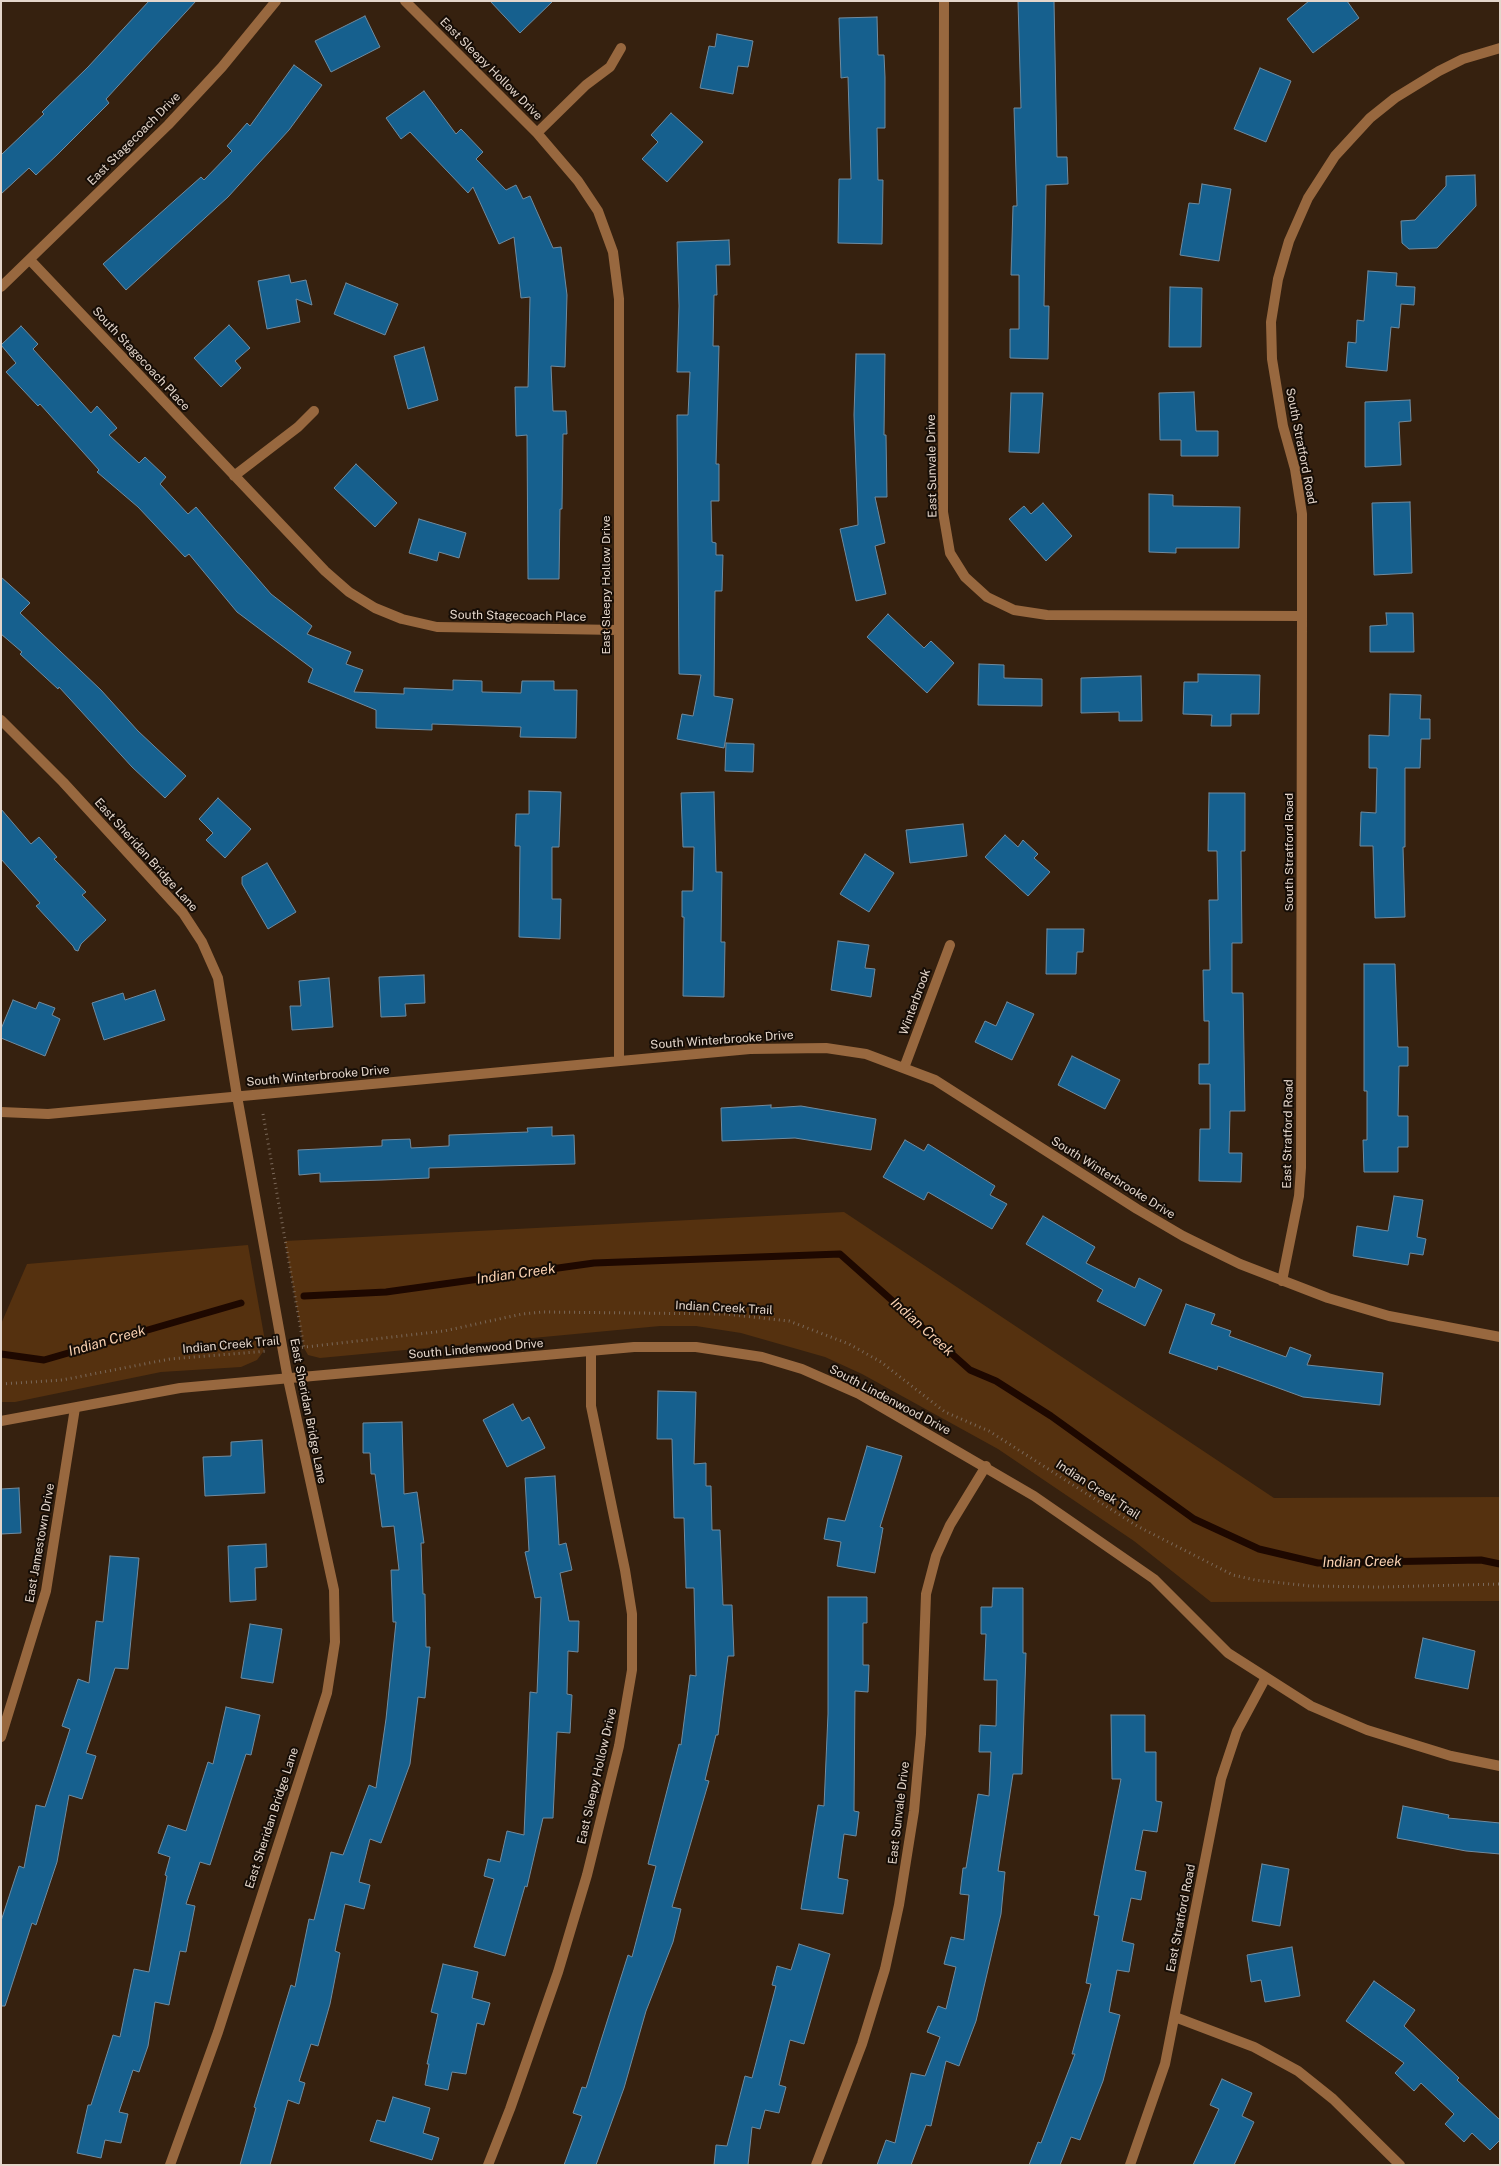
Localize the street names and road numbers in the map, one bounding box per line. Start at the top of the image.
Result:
street label: East Sleepy Hollow Drive [437,15,545,123]
street label: East Stagecoach Drive [85,90,183,188]
street label: South Stagecoach Place [89,304,193,414]
street label: South Stratford Road [1283,387,1319,505]
street label: East Sunvale Drive [924,414,940,518]
street label: East Sleepy Hollow Drive [599,515,613,655]
street label: South Stagecoach Place [450,608,586,624]
street label: South Stratford Road [1282,793,1296,911]
street label: East Sheridan Bridge Lane [91,795,201,915]
street label: Winterbrook [896,967,934,1037]
street label: South Winterbrooke Drive [650,1028,794,1052]
street label: South Winterbrooke Drive [246,1063,390,1089]
street label: East Stratford Road [1280,1079,1296,1189]
street label: South Winterbrooke Drive [1048,1134,1178,1222]
street label: Indian Creek Trail [675,1298,773,1318]
street label: Indian Creek Trail [182,1334,280,1356]
street label: South Lindenwood Drive [408,1336,544,1362]
street label: East Sheridan Bridge Lane [287,1337,329,1485]
street label: South Lindenwood Drive [827,1362,953,1438]
street label: Indian Creek Trail [1053,1457,1143,1523]
street label: East Jamestown Drive [22,1482,58,1604]
street label: East Sleepy Hollow Drive [574,1707,620,1845]
street label: East Sheridan Bridge Lane [242,1746,302,1890]
street label: East Sunvale Drive [886,1761,912,1865]
street label: East Stratford Road [1163,1863,1199,1973]

